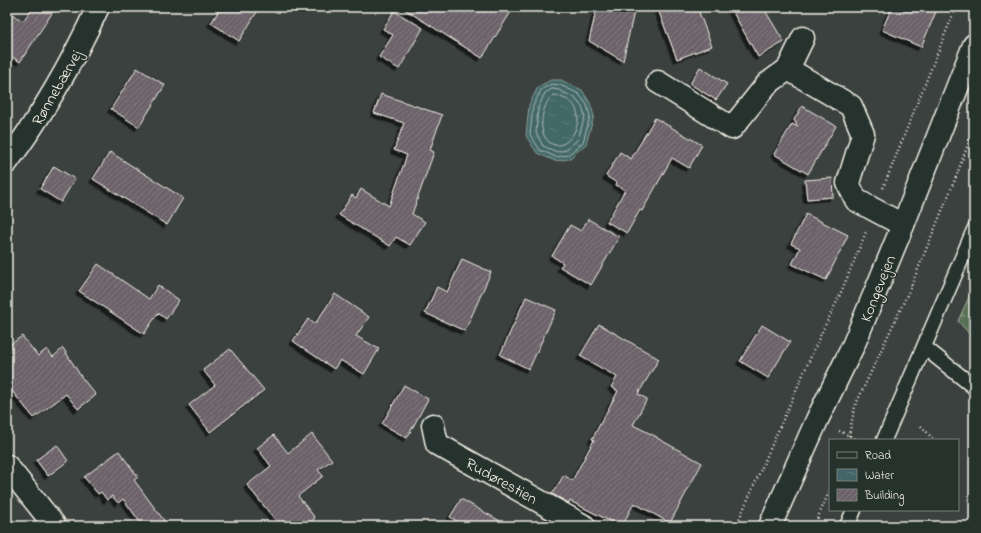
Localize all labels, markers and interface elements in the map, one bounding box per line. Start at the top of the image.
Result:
street label: Rønnebærvej [26,45,90,130]
street label: Kongevejen [855,252,903,326]
legend [829,439,959,511]
text: Road [865,447,891,465]
street label: Rudørestien [461,452,541,511]
text: Water [865,467,894,485]
text: Building [864,487,904,506]

